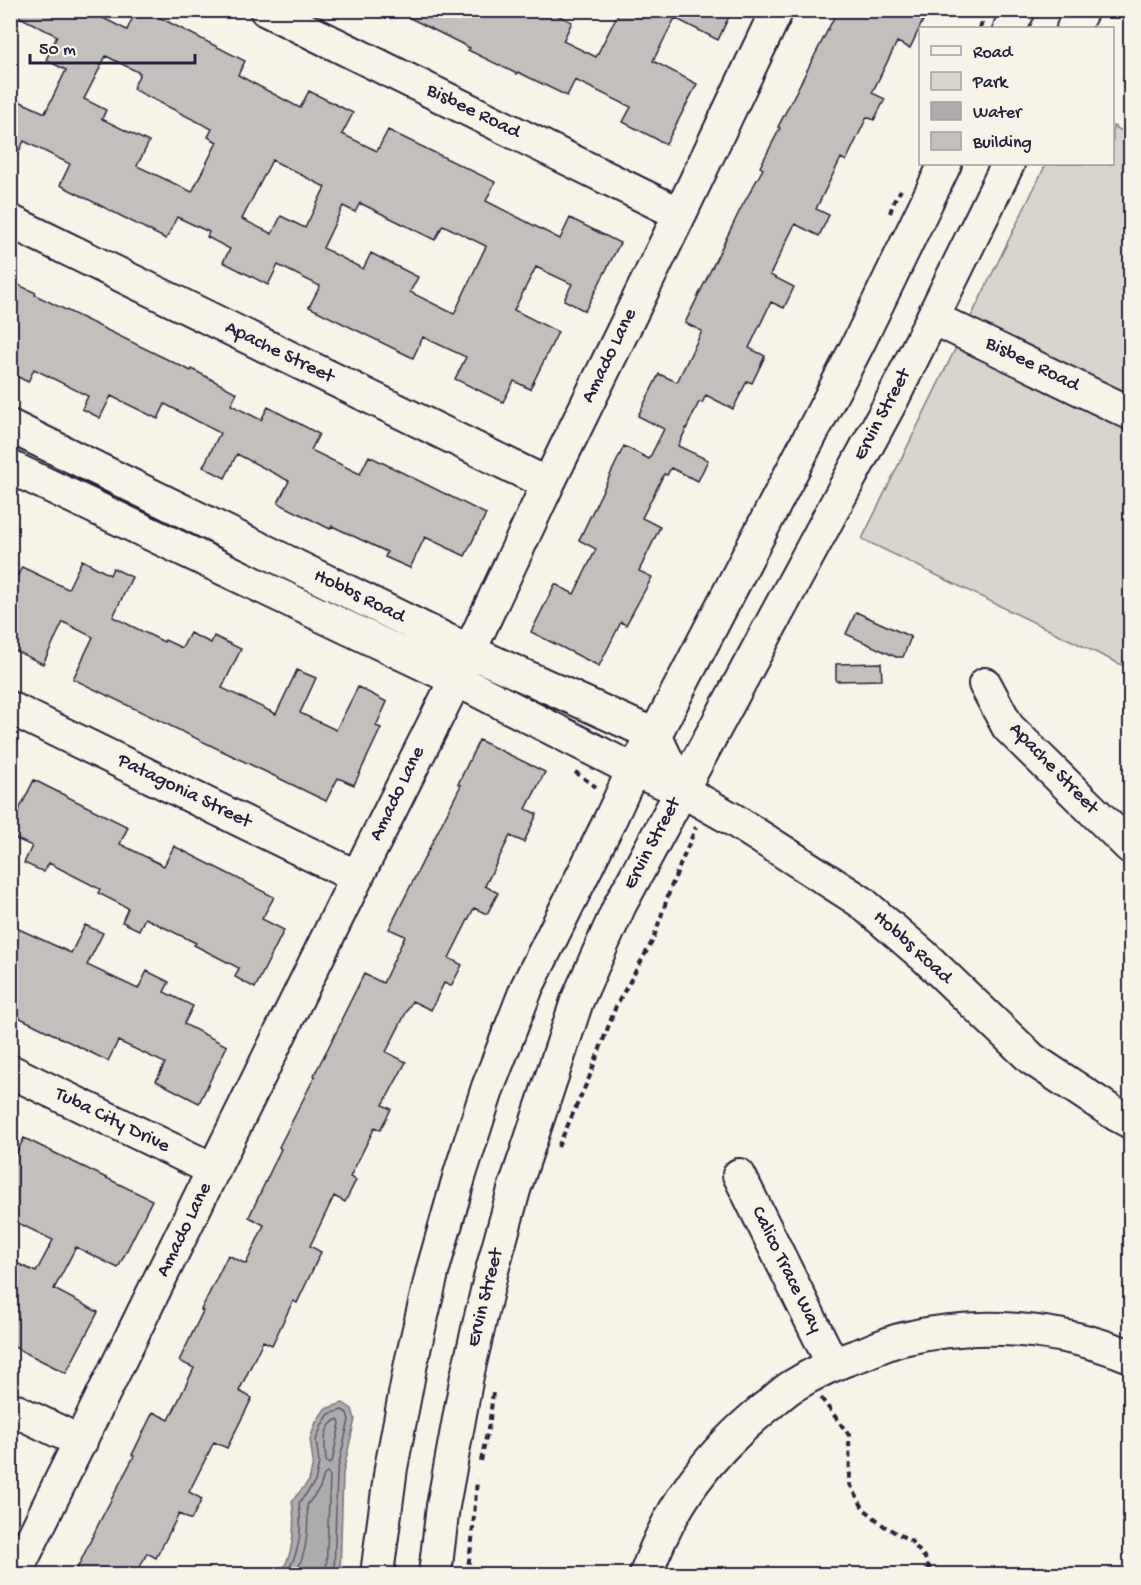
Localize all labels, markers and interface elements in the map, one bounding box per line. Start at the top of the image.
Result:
scale bar [30,27,195,65]
legend [919,27,1114,165]
text: 50 m [39,40,76,61]
text: Road [973,43,1014,64]
text: Park [972,73,1009,94]
street label: Bisbee Road [421,79,526,146]
text: Water [973,103,1023,124]
text: Building [972,133,1032,154]
street label: Amado Lane [577,304,643,407]
street label: Apache Street [221,317,339,390]
street label: Bisbee Road [980,332,1085,399]
street label: Ervin Street [849,364,918,465]
street label: Hobbs Road [310,565,410,630]
street label: Apache Street [1004,718,1104,821]
street label: Amado Lane [365,742,431,845]
street label: Patagonia Street [112,749,256,835]
street label: Ervin Street [619,793,688,894]
street label: Hobbs Road [868,906,958,991]
street label: Tuba City Drive [50,1083,174,1159]
street label: Amado Lane [152,1178,218,1281]
street label: Calico Trace Way [745,1203,827,1337]
street label: Ervin Street [463,1245,510,1349]

